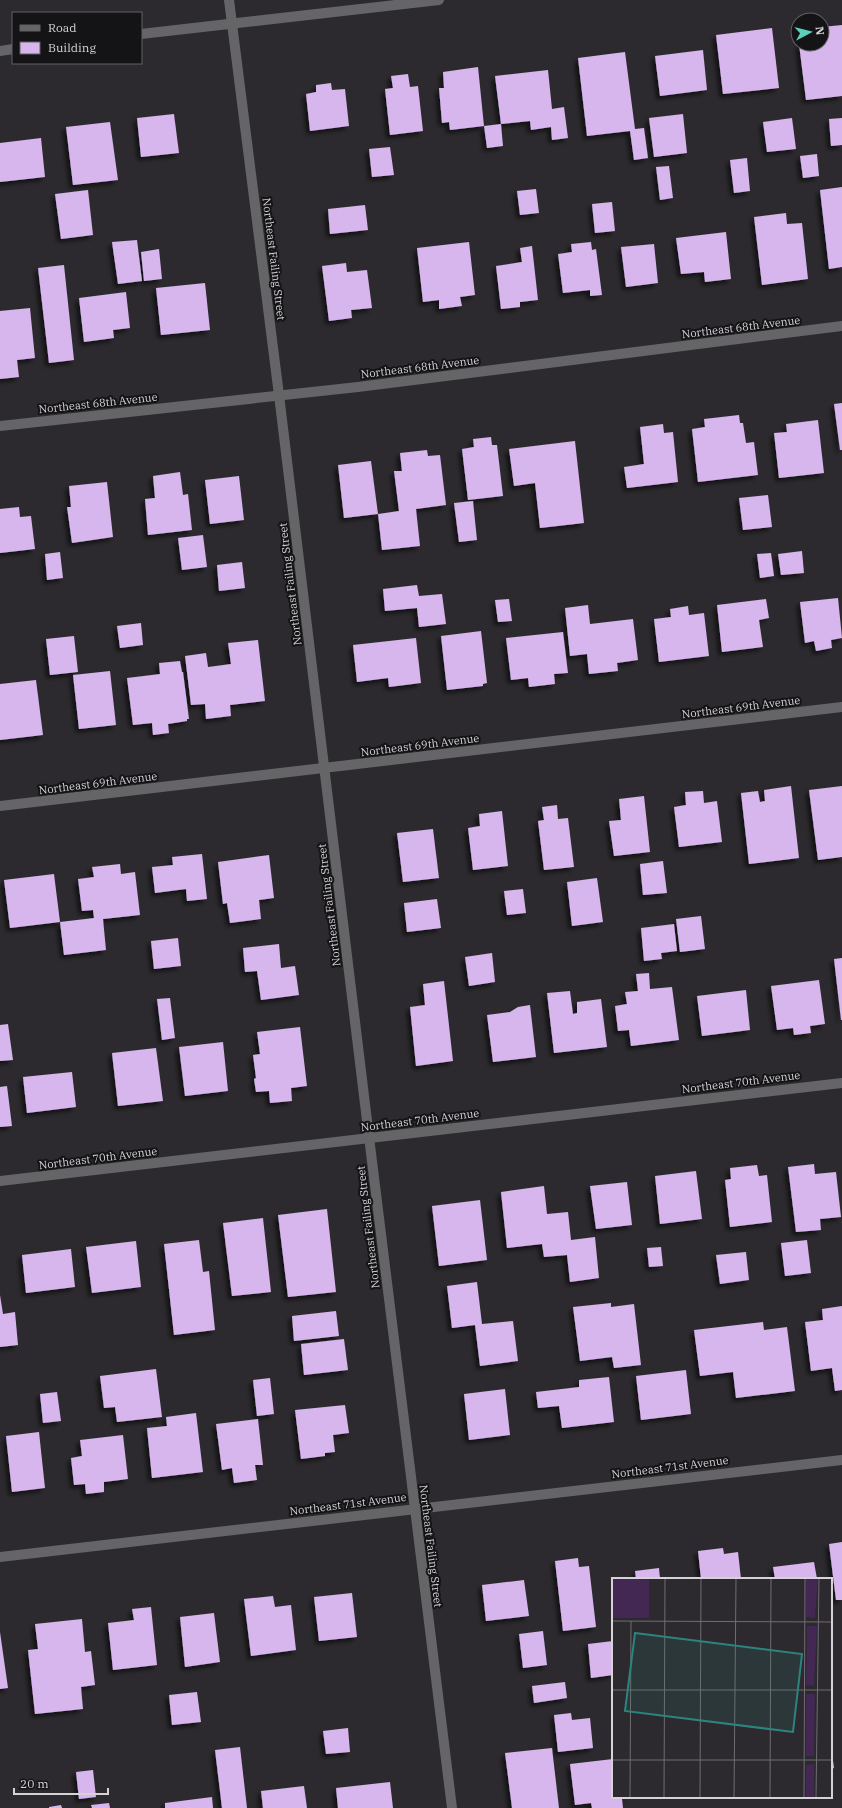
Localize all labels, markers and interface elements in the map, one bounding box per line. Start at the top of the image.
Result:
legend [12,12,142,64]
north arrow [790,12,830,52]
text: Road [48,20,77,35]
text: N [812,26,827,36]
text: Building [48,40,96,55]
street label: Northeast Failing Street [260,197,288,321]
street label: Northeast 68th Avenue [681,313,801,341]
street label: Northeast 68th Avenue [360,353,480,381]
street label: Northeast 68th Avenue [38,390,158,416]
street label: Northeast Failing Street [276,522,304,646]
street label: Northeast 69th Avenue [681,693,801,721]
street label: Northeast 69th Avenue [360,731,480,759]
street label: Northeast 69th Avenue [38,769,158,797]
street label: Northeast Failing Street [315,843,343,967]
street label: Northeast 70th Avenue [681,1068,801,1096]
street label: Northeast 70th Avenue [360,1106,480,1134]
street label: Northeast 70th Avenue [38,1144,158,1172]
street label: Northeast Failing Street [354,1165,382,1289]
street label: Northeast 71st Avenue [611,1453,729,1481]
street label: Northeast Failing Street [417,1484,445,1608]
street label: Northeast 71st Avenue [289,1490,407,1518]
inset map [612,1578,832,1798]
scale bar [14,1770,108,1796]
text: 20 m [20,1776,49,1791]

